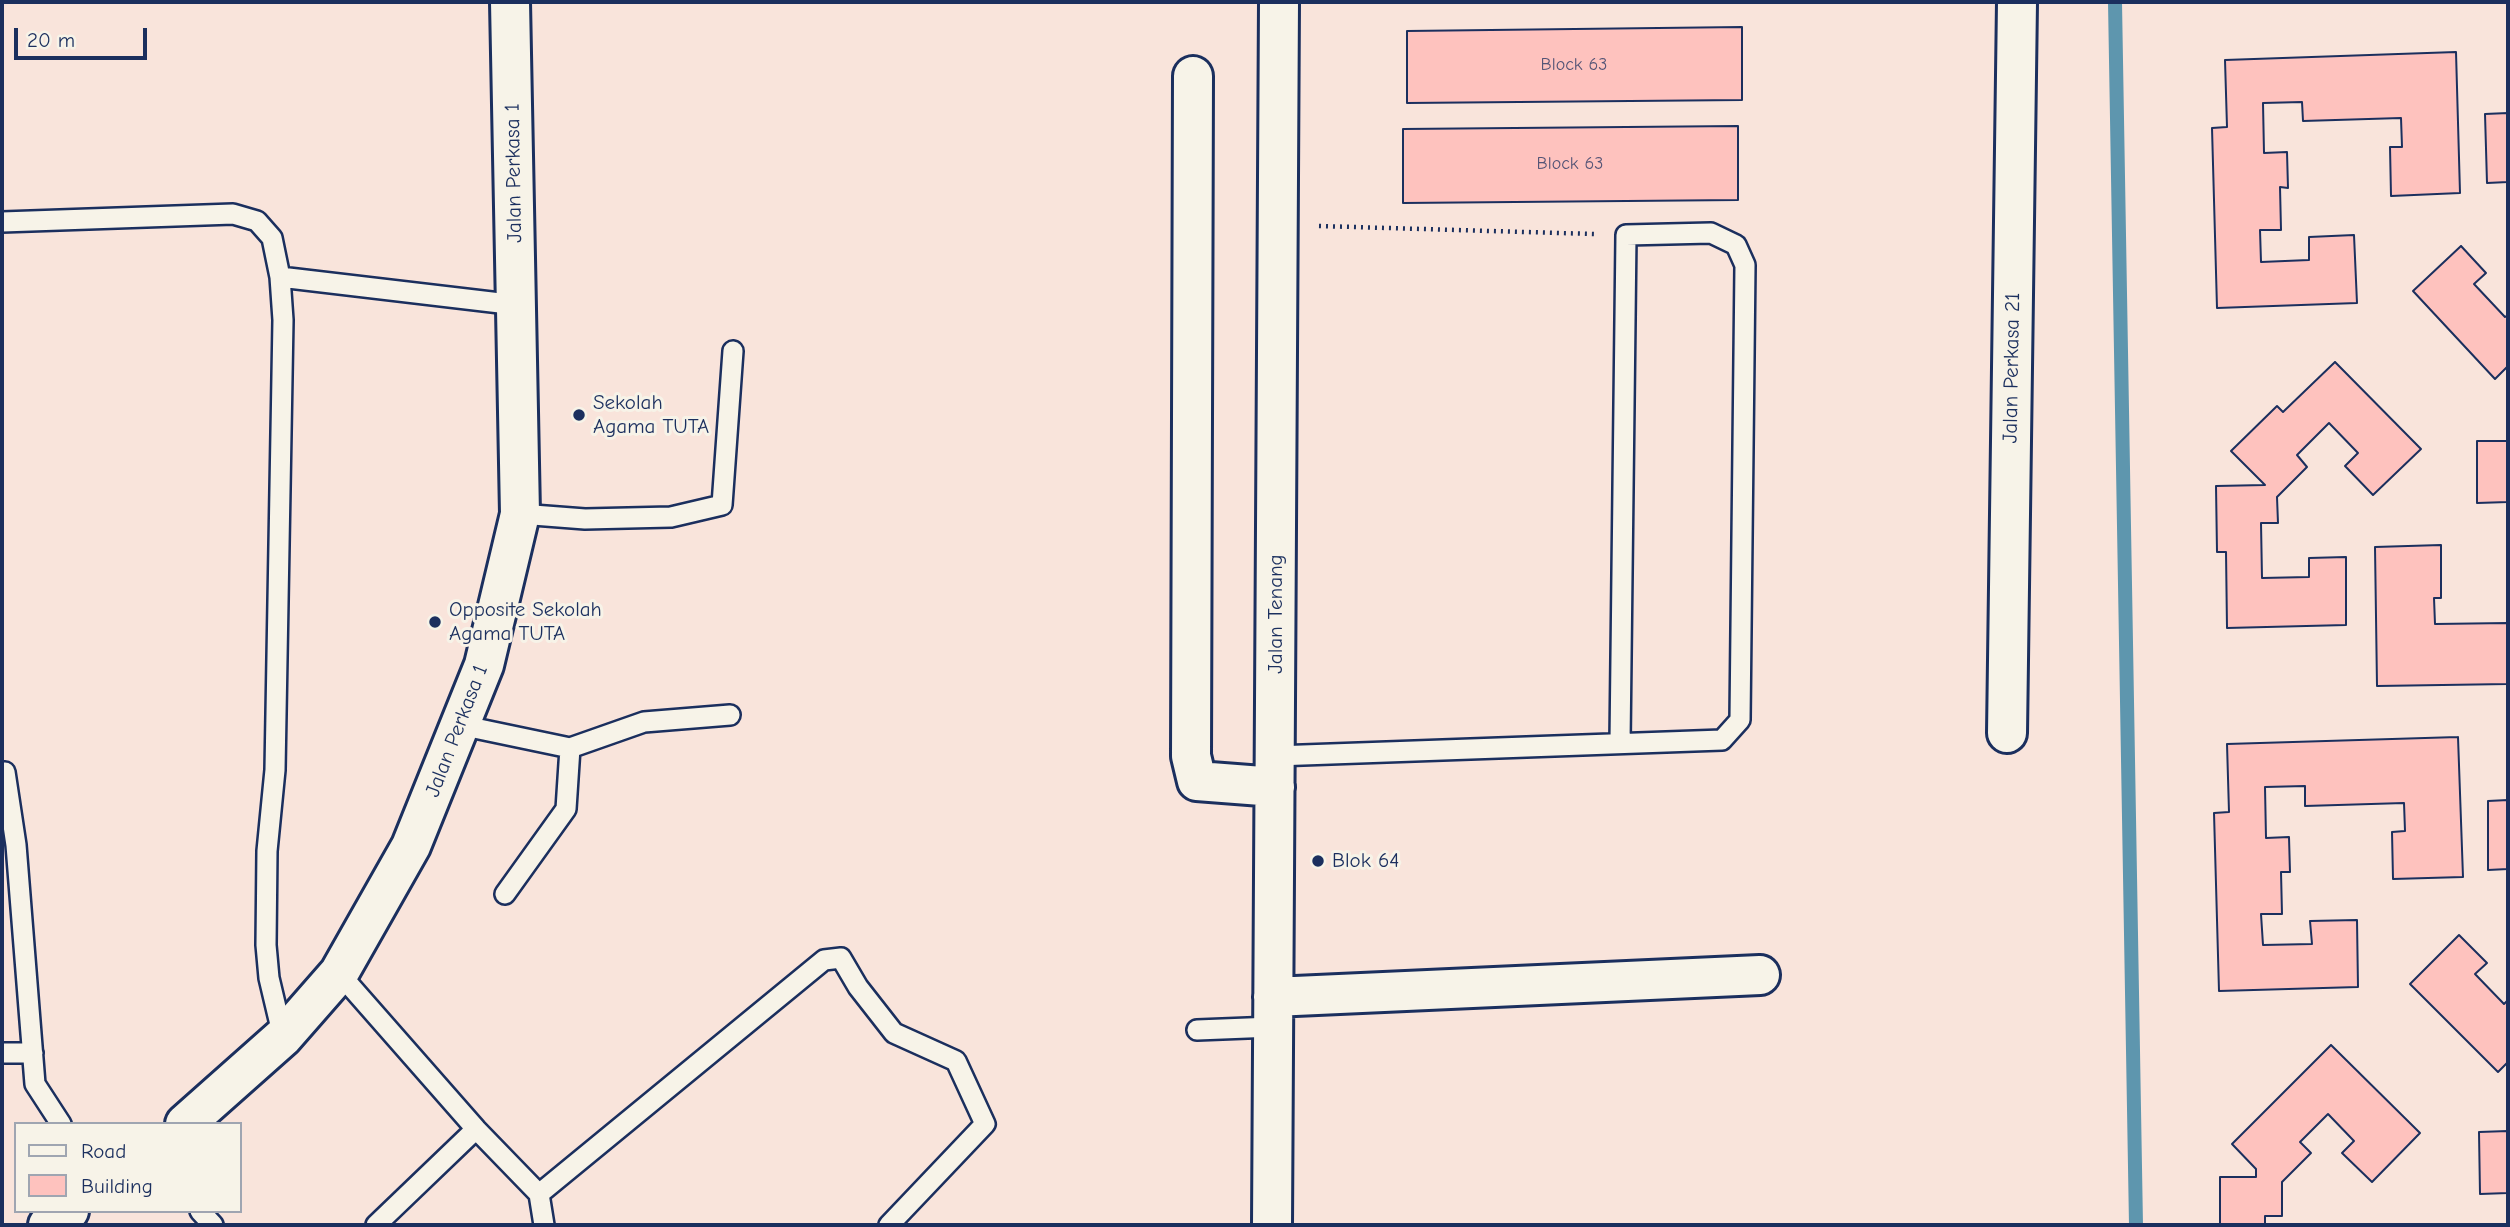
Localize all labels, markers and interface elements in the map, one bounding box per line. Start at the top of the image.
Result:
scale bar [18,14,150,58]
text: 20 m [27,28,75,52]
house number: Block 63 [1541,54,1607,76]
street label: Jalan Perkasa 1 [500,103,528,243]
house number: Block 63 [1537,153,1603,175]
street label: Jalan Perkasa 21 [1998,292,2026,444]
place label: Sekolah Agama TUTA [593,390,709,440]
marker: Sekolah Agama TUTA [571,407,587,423]
street label: Jalan Tenang [1263,554,1289,674]
place label: Opposite Sekolah Agama TUTA [449,597,602,647]
marker: Opposite Sekolah Agama TUTA [427,614,443,630]
street label: Jalan Perkasa 1 [420,661,494,801]
place label: Blok 64 [1332,848,1399,874]
marker: Blok 64 [1310,853,1326,869]
legend [14,1122,242,1213]
text: Road [81,1139,126,1163]
text: Building [81,1174,153,1198]

